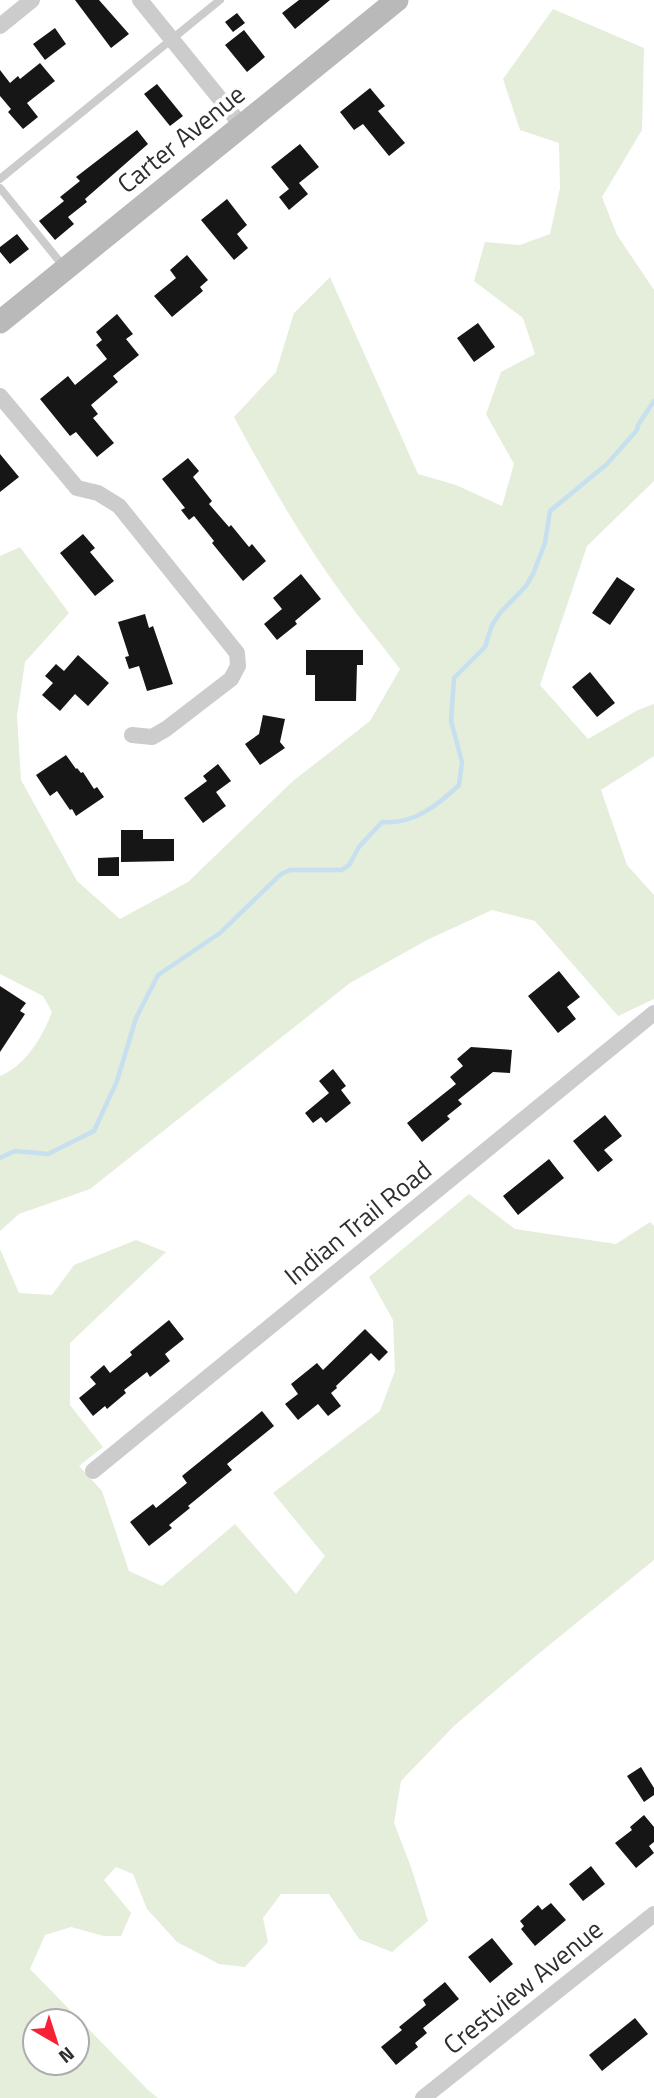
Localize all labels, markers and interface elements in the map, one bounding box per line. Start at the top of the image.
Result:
street label: Carter Avenue [108,75,253,202]
street label: Indian Trail Road [276,1151,440,1294]
street label: Crestview Avenue [435,1910,611,2063]
north arrow [21,2007,91,2077]
text: N [53,2040,81,2071]

